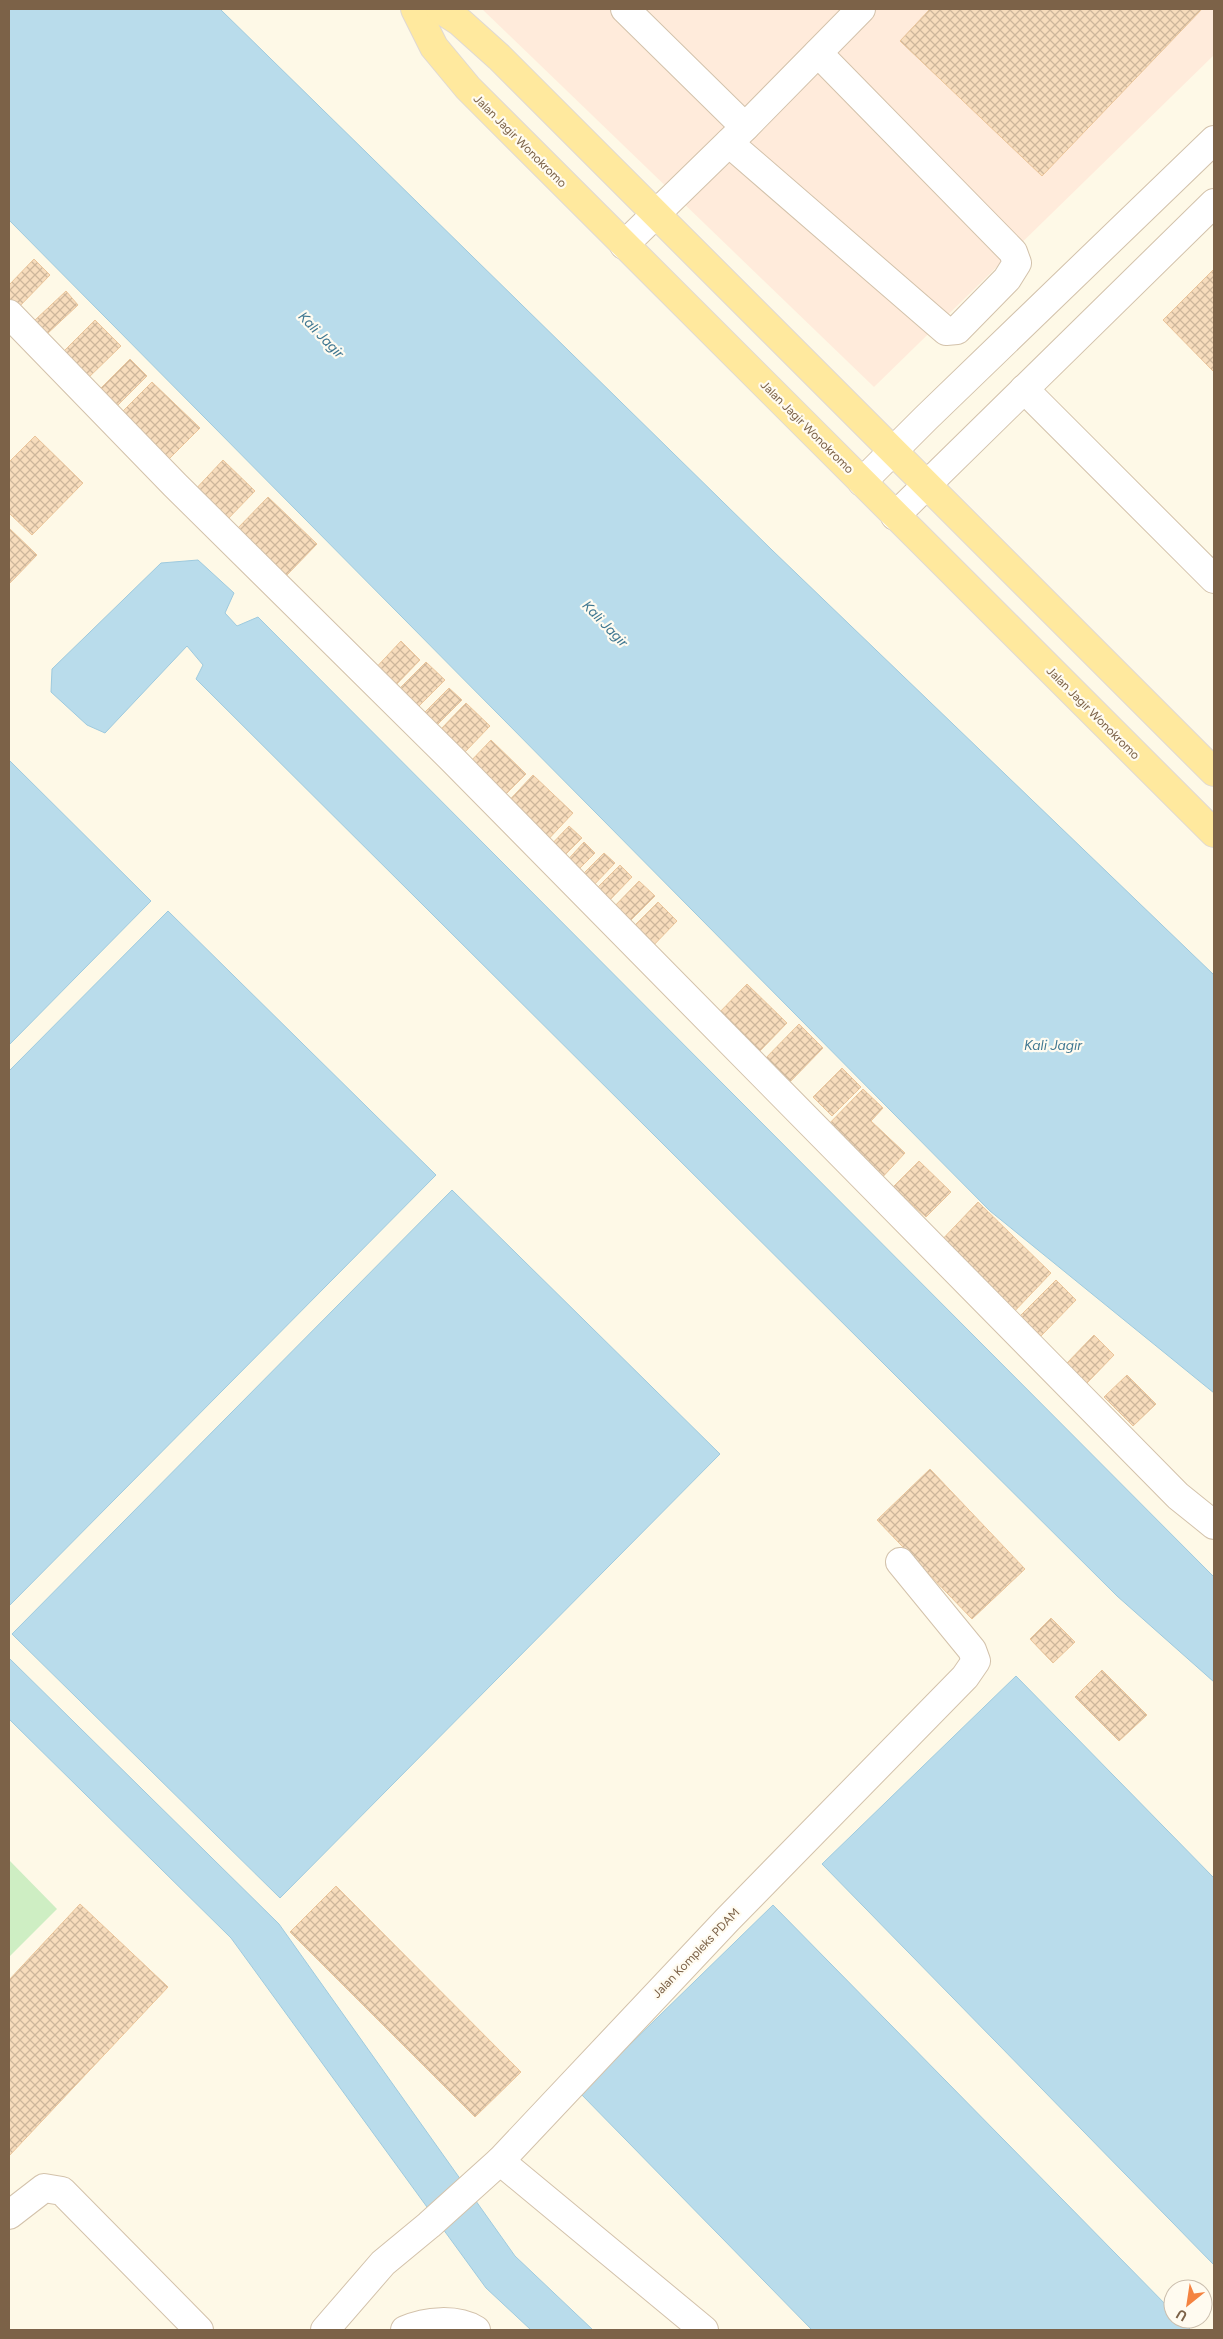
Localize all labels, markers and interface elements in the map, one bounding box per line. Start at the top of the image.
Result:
street label: Jalan Jagir Wonokromo [471,92,569,190]
water label: Kali Jagir [295,308,348,363]
street label: Jalan Jagir Wonokromo [758,378,856,476]
water label: Kali Jagir [579,597,632,652]
street label: Jalan Jagir Wonokromo [1044,664,1142,762]
water label: Kali Jagir [1024,1037,1083,1054]
street label: Jalan Kompleks PDAM [650,1905,742,2001]
north arrow [1163,2279,1213,2329]
text: U [1173,2305,1190,2325]

